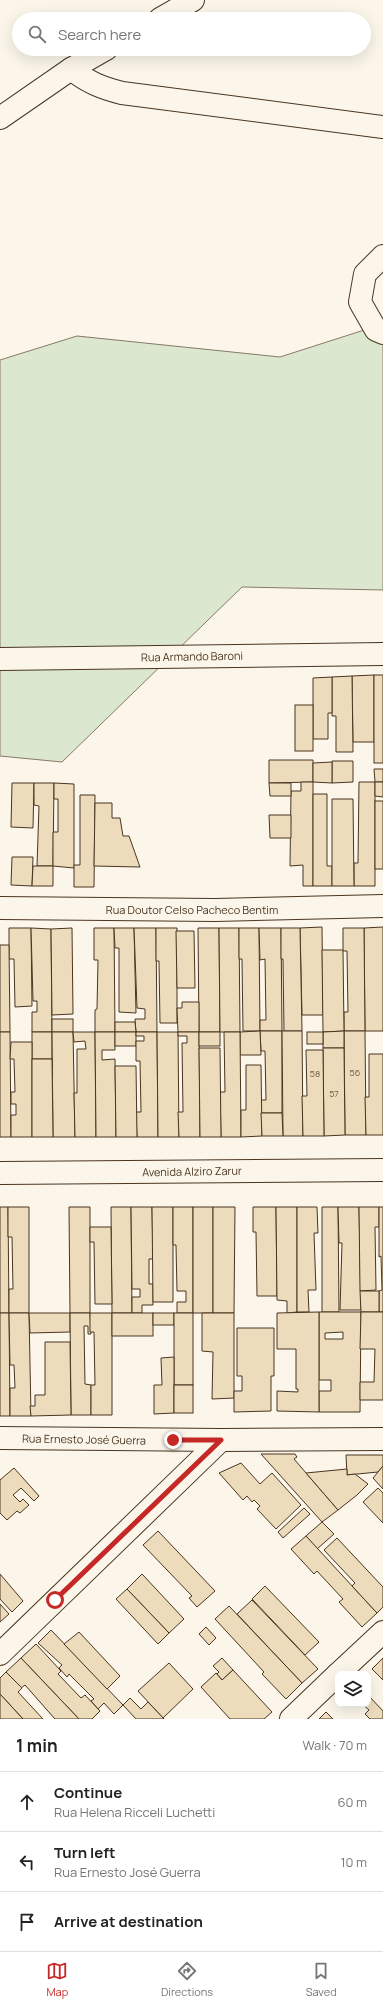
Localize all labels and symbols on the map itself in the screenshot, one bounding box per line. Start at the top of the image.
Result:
street label: Rua Armando Baroni [141,648,243,664]
street label: Rua Doutor Celso Pacheco Bentim [106,902,278,917]
house number: 56 [350,1066,361,1079]
house number: 58 [310,1067,320,1080]
house number: 57 [329,1087,339,1100]
street label: Avenida Alziro Zarur [142,1163,242,1179]
street label: Rua Ernesto José Guerra [22,1430,146,1448]
route end [164,1431,182,1449]
route start [46,1591,64,1609]

